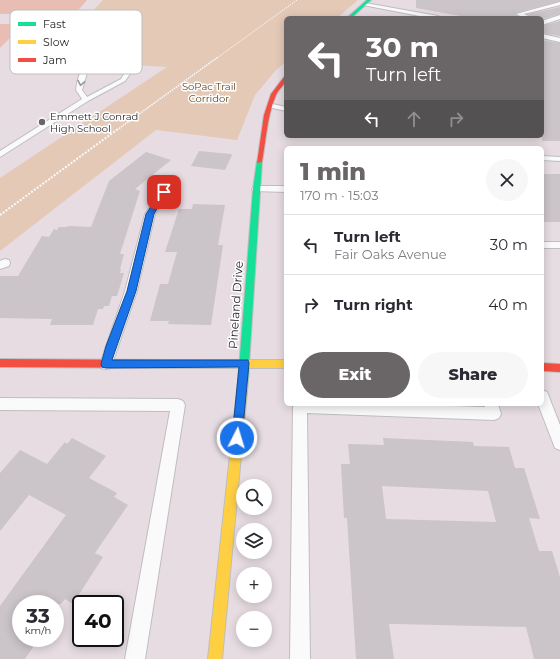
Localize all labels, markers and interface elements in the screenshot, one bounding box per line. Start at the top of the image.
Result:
legend [10,10,142,74]
text: Fast [43,17,67,31]
text: 30 m [366,30,439,64]
icon: left [300,32,352,84]
text: Slow [43,35,69,49]
text: Jam [42,53,67,67]
text: Turn left [366,64,441,86]
one-way arrow [77,80,86,87]
park label: SoPac Trail Corridor [182,80,236,105]
icon: left [361,108,383,130]
icon: ahead [403,108,425,130]
icon: right [445,108,467,130]
place label: Emmett J Conrad High School [50,110,138,135]
marker: Emmett J Conrad High School [37,117,47,127]
text: 1 min [300,157,366,186]
button: close [486,159,528,201]
pin [147,175,181,209]
icon: arrive [153,181,175,203]
text: 170 m · 15:03 [300,187,379,203]
text: Turn left [334,227,401,246]
icon: left [300,234,322,256]
text: 30 m [490,235,528,254]
text: Fair Oaks Avenue [334,246,447,262]
street label: Pineland Drive [225,260,246,350]
icon: right [300,294,322,316]
text: Turn right [334,295,413,314]
text: 40 m [488,295,528,314]
button: Exit [300,352,410,398]
button: Share [418,352,528,398]
position arrow [216,417,258,459]
map controls [236,479,272,647]
button: search [236,479,272,515]
button: layers [236,523,272,559]
button: + [236,567,272,603]
speed limit sign: 40 [72,595,124,647]
text: 33 [26,604,50,628]
button: − [236,611,272,647]
text: km/h [25,624,51,637]

